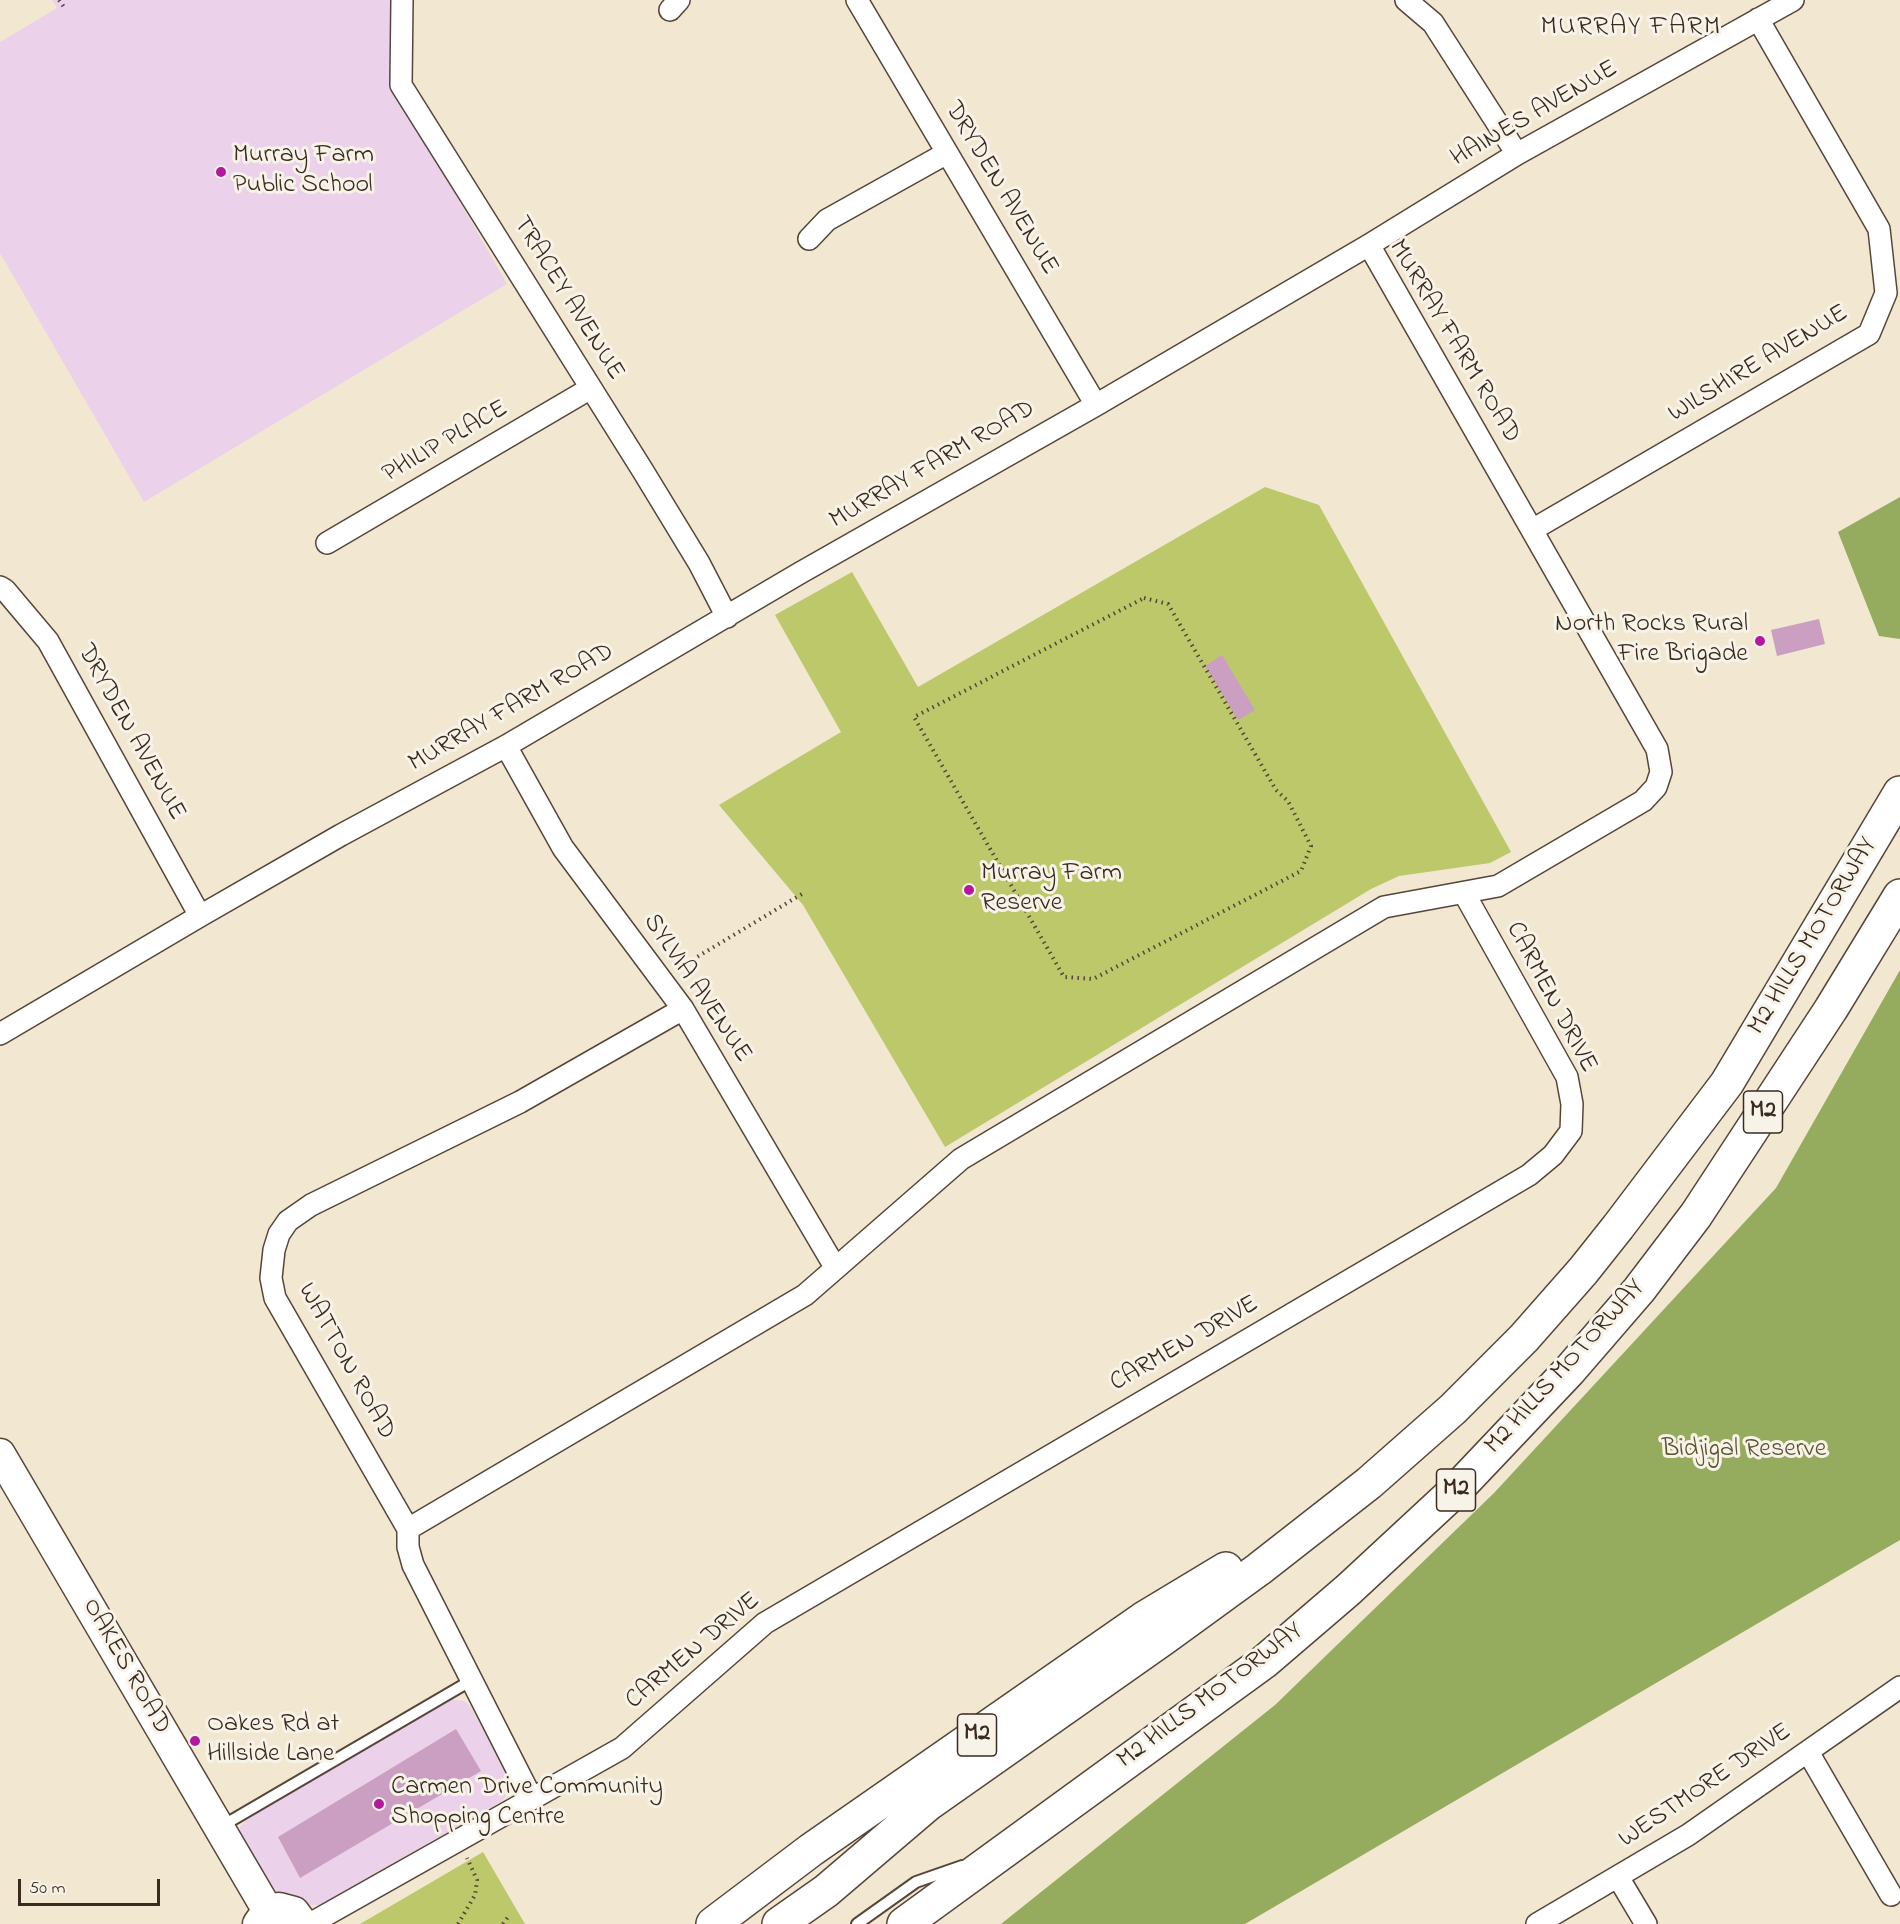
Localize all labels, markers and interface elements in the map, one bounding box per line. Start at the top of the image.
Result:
district label: MURRAY FARM [1540,13,1722,45]
street label: HAINES AVENUE [1446,55,1624,175]
street label: DRYDEN AVENUE [936,97,1064,281]
place label: Murray Farm Public School [233,141,374,202]
marker: Murray Farm Public School [214,165,228,179]
street label: TRACEY AVENUE [504,211,630,387]
street label: MURRAY FARM ROAD [1380,235,1526,449]
street label: WILSHIRE AVENUE [1663,299,1855,431]
street label: PHILIP PLACE [378,395,514,491]
street label: MURRAY FARM ROAD [825,395,1041,537]
place label: North Rocks Rural Fire Brigade [1555,610,1748,672]
marker: North Rocks Rural Fire Brigade [1753,634,1767,648]
street label: MURRAY FARM ROAD [404,638,620,780]
street label: DRYDEN AVENUE [69,640,191,826]
street label: M2 HILLS MOTORWAY [1743,833,1885,1041]
place label: Murray Farm Reserve [981,859,1122,921]
marker: Murray Farm Reserve [962,883,976,897]
street label: SYLVIA AVENUE [635,909,757,1069]
street label: CARMEN DRIVE [1497,917,1603,1079]
road number: M2 [1744,1091,1782,1133]
street label: M2 HILLS MOTORWAY [1479,1274,1653,1462]
street label: WATTON ROAD [289,1278,401,1446]
street label: CARMEN DRIVE [1105,1290,1265,1400]
park label: Bidjigal Reserve [1662,1435,1826,1467]
road number: M2 [1436,1469,1476,1511]
street label: CARMEN DRIVE [620,1587,768,1717]
street label: OAKES ROAD [74,1594,176,1740]
street label: M2 HILLS MOTORWAY [1112,1617,1310,1777]
place label: Oakes Rd at Hillside Lane [207,1710,339,1772]
road number: M2 [958,1714,996,1756]
street label: WESTMORE DRIVE [1614,1718,1798,1856]
marker: Oakes Rd at Hillside Lane [188,1734,202,1748]
place label: Carmen Drive Community Shopping Centre [391,1773,663,1834]
marker: Carmen Drive Community Shopping Centre [372,1797,386,1811]
scale bar [21,1867,164,1905]
text: 50 m [29,1876,66,1902]

